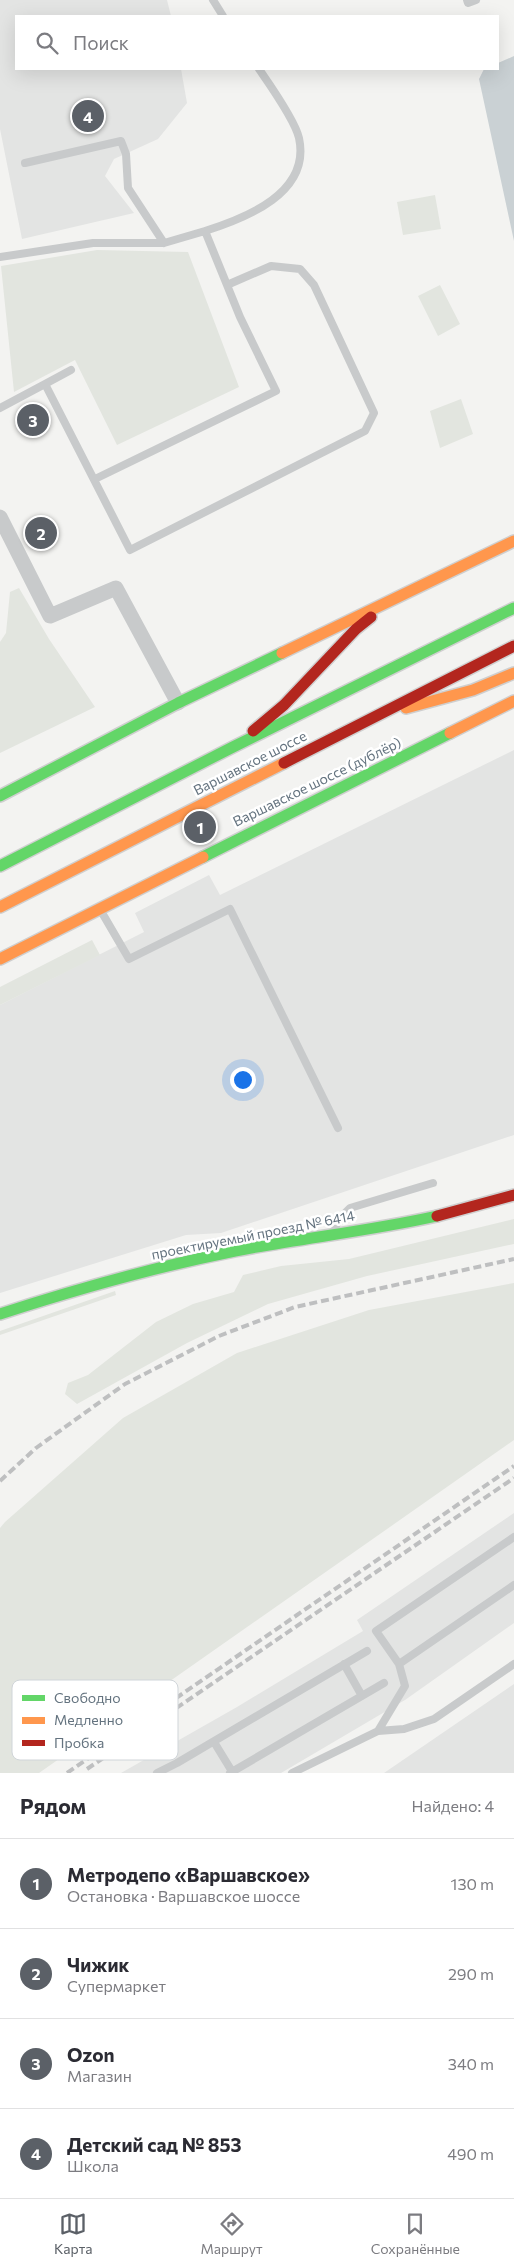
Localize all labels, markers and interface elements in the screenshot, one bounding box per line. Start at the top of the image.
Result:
search box [15,15,499,70]
icon: search [33,29,61,57]
text: Поиск [73,31,129,54]
pin: 4 [72,97,104,135]
pin: 3 [17,401,49,439]
pin: 2 [25,514,57,552]
street label: Варшавское шоссе [190,727,309,798]
street label: Варшавское шоссе (дублёр) [230,733,404,830]
pin: 1 [184,808,216,846]
your location [230,1067,256,1093]
street label: проектируемый проезд № 6414 [150,1206,357,1263]
legend [12,1680,178,1760]
text: Свободно [54,1689,121,1706]
text: Медленно [54,1711,123,1728]
text: Пробка [54,1734,104,1751]
text: Рядом [20,1793,86,1818]
text: Найдено: 4 [412,1796,494,1815]
text: Метродепо «Варшавское» [67,1863,310,1886]
text: 1 [32,1874,40,1893]
text: 130 m [451,1874,494,1893]
text: Остановка · Варшавское шоссе [67,1886,300,1905]
text: Чижик [67,1953,129,1976]
text: 2 [31,1964,41,1983]
text: 290 m [448,1964,494,1983]
text: Супермаркет [67,1976,166,1995]
text: Ozon [67,2043,115,2066]
text: 3 [31,2054,41,2073]
text: 340 m [448,2054,494,2073]
text: Магазин [67,2066,132,2085]
text: Детский сад № 853 [67,2133,242,2156]
text: 4 [31,2144,41,2163]
text: 490 m [447,2144,494,2163]
text: Школа [67,2156,119,2175]
tab: Карта [54,2210,93,2257]
tab: Маршрут [201,2210,263,2257]
tab: Сохранённые [371,2210,460,2257]

